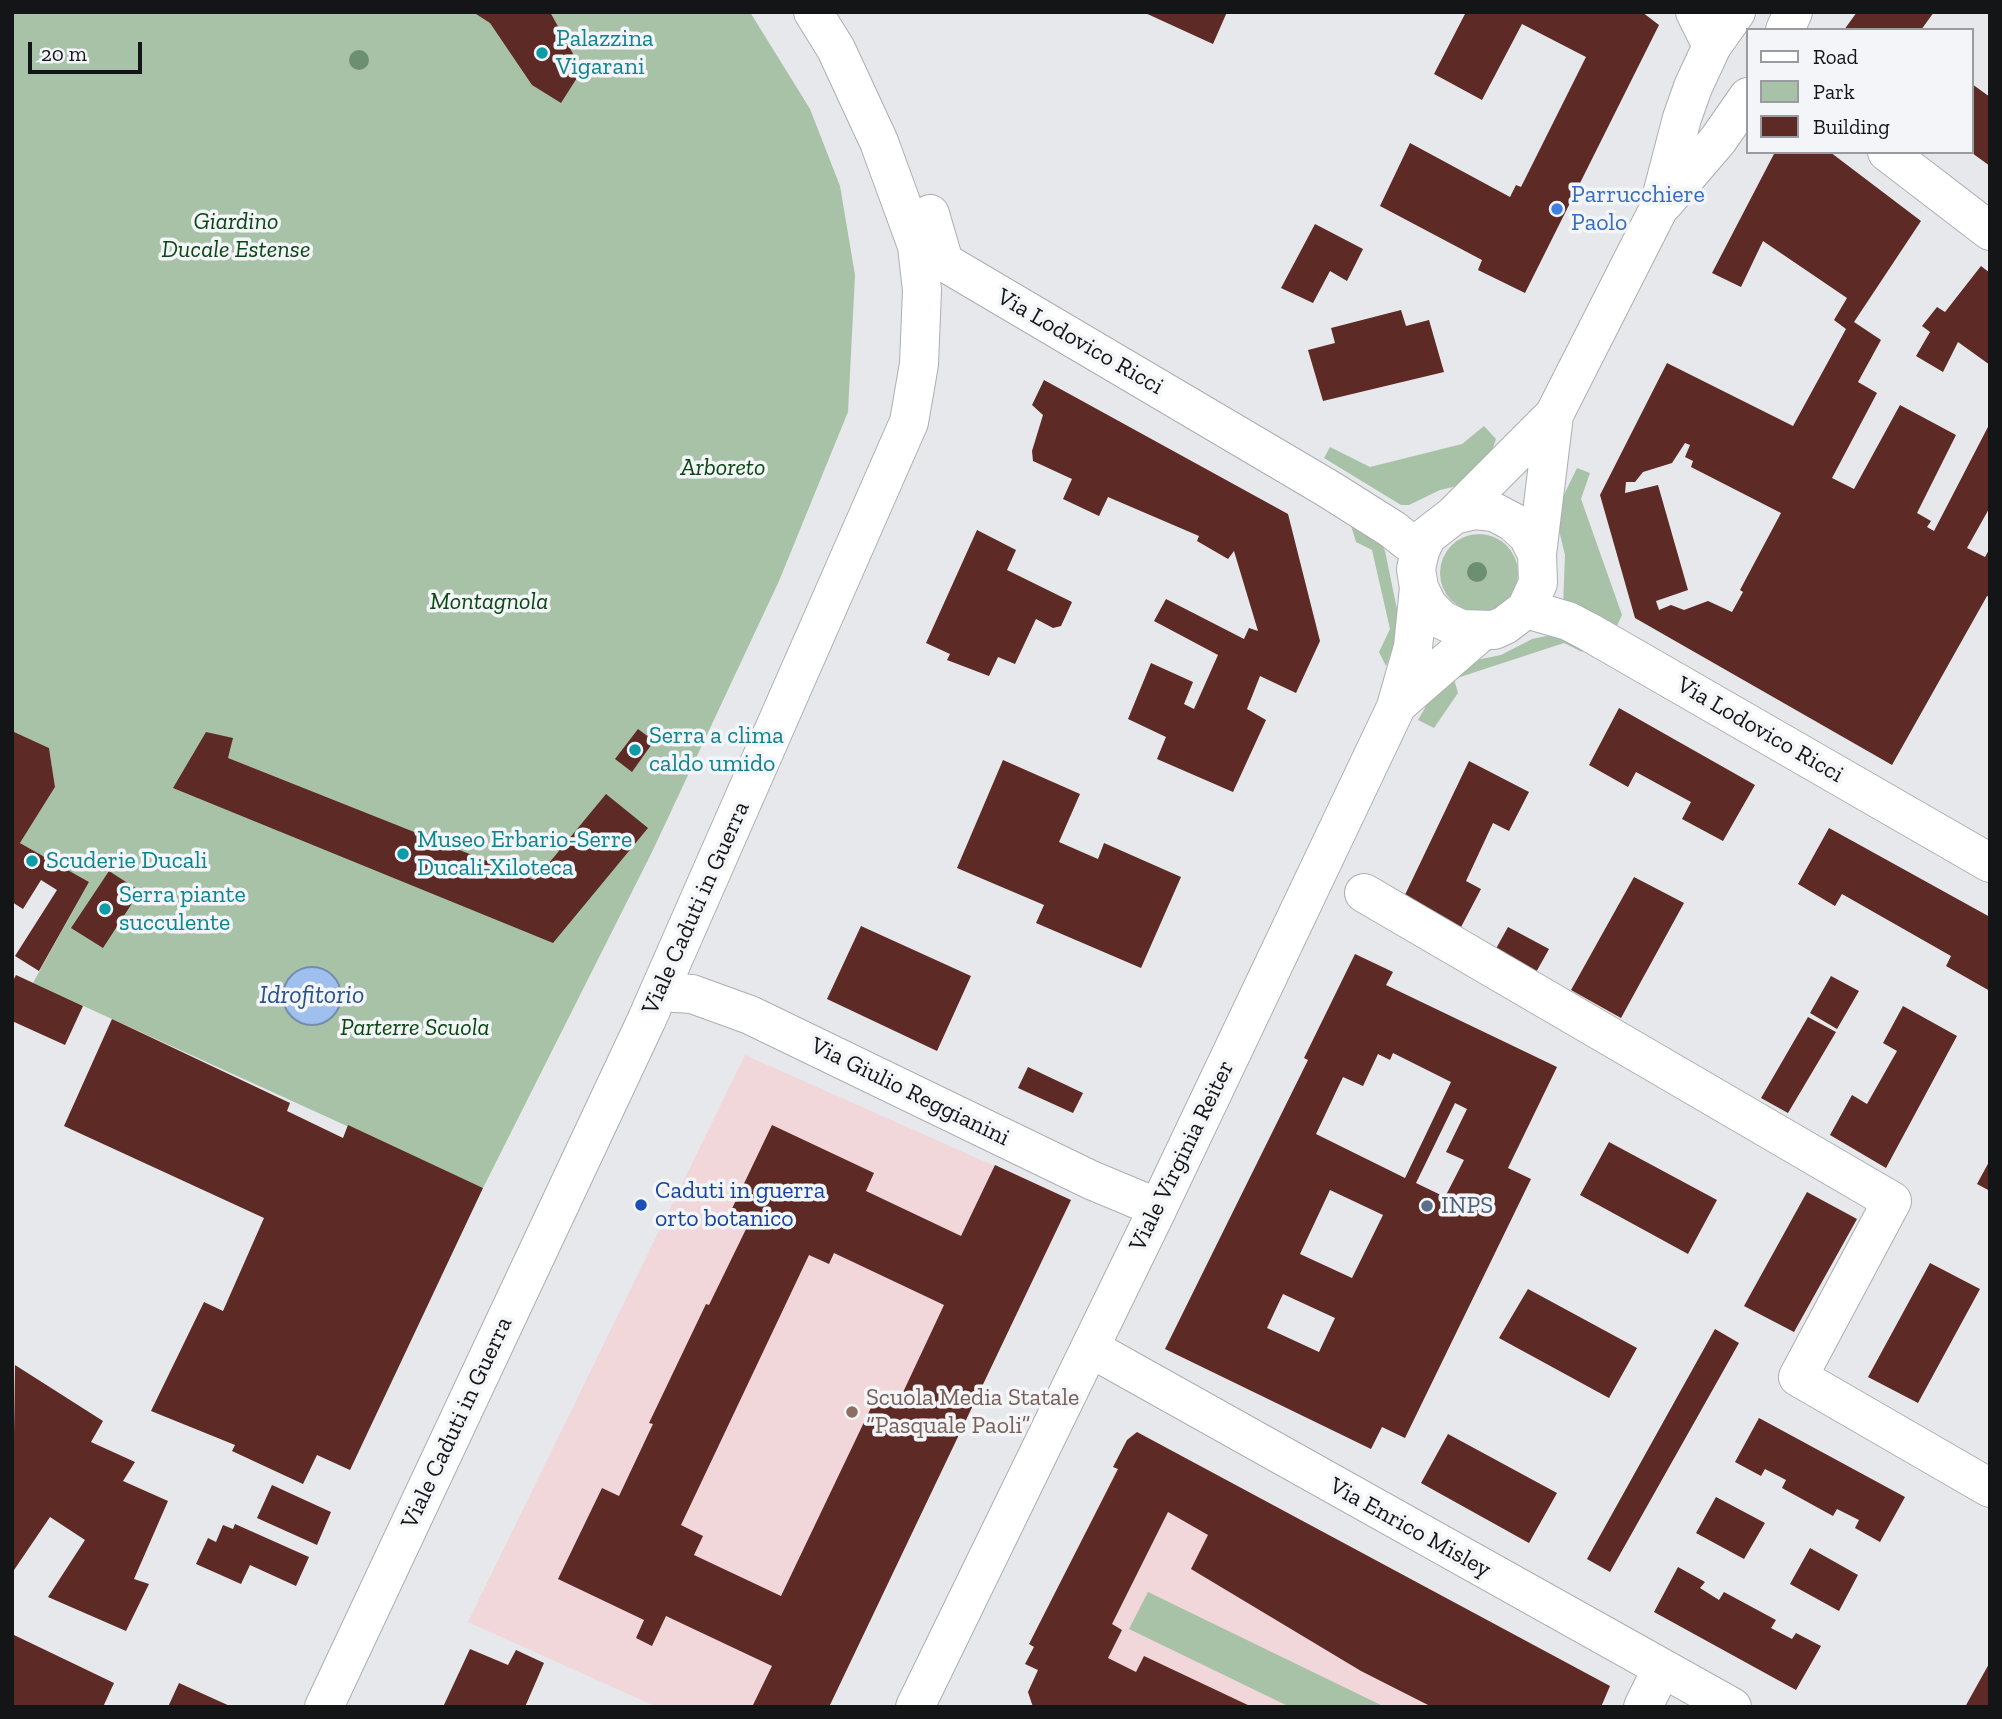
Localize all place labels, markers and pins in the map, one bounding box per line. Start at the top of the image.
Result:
place label: Palazzina Vigarani [556,25,654,81]
marker: Palazzina Vigarani [534,45,550,61]
place label: Parrucchiere Paolo [1571,181,1705,237]
marker: Parrucchiere Paolo [1549,201,1565,217]
place label: Serra a clima caldo umido [649,722,784,778]
marker: Serra a clima caldo umido [627,742,643,758]
place label: Museo Erbario-Serre Ducali-Xiloteca [417,826,632,882]
marker: Museo Erbario-Serre Ducali-Xiloteca [395,846,411,862]
place label: Scuderie Ducali [46,847,207,875]
marker: Scuderie Ducali [24,853,40,869]
place label: Serra piante succulente [119,881,246,937]
marker: Serra piante succulente [97,901,113,917]
place label: Caduti in guerra orto botanico [655,1177,825,1233]
place label: INPS [1441,1192,1493,1220]
marker: Caduti in guerra orto botanico [633,1197,649,1213]
marker: INPS [1419,1198,1435,1214]
place label: Scuola Media Statale “Pasquale Paoli” [866,1384,1079,1440]
marker: Scuola Media Statale “Pasquale Paoli” [844,1404,860,1420]

